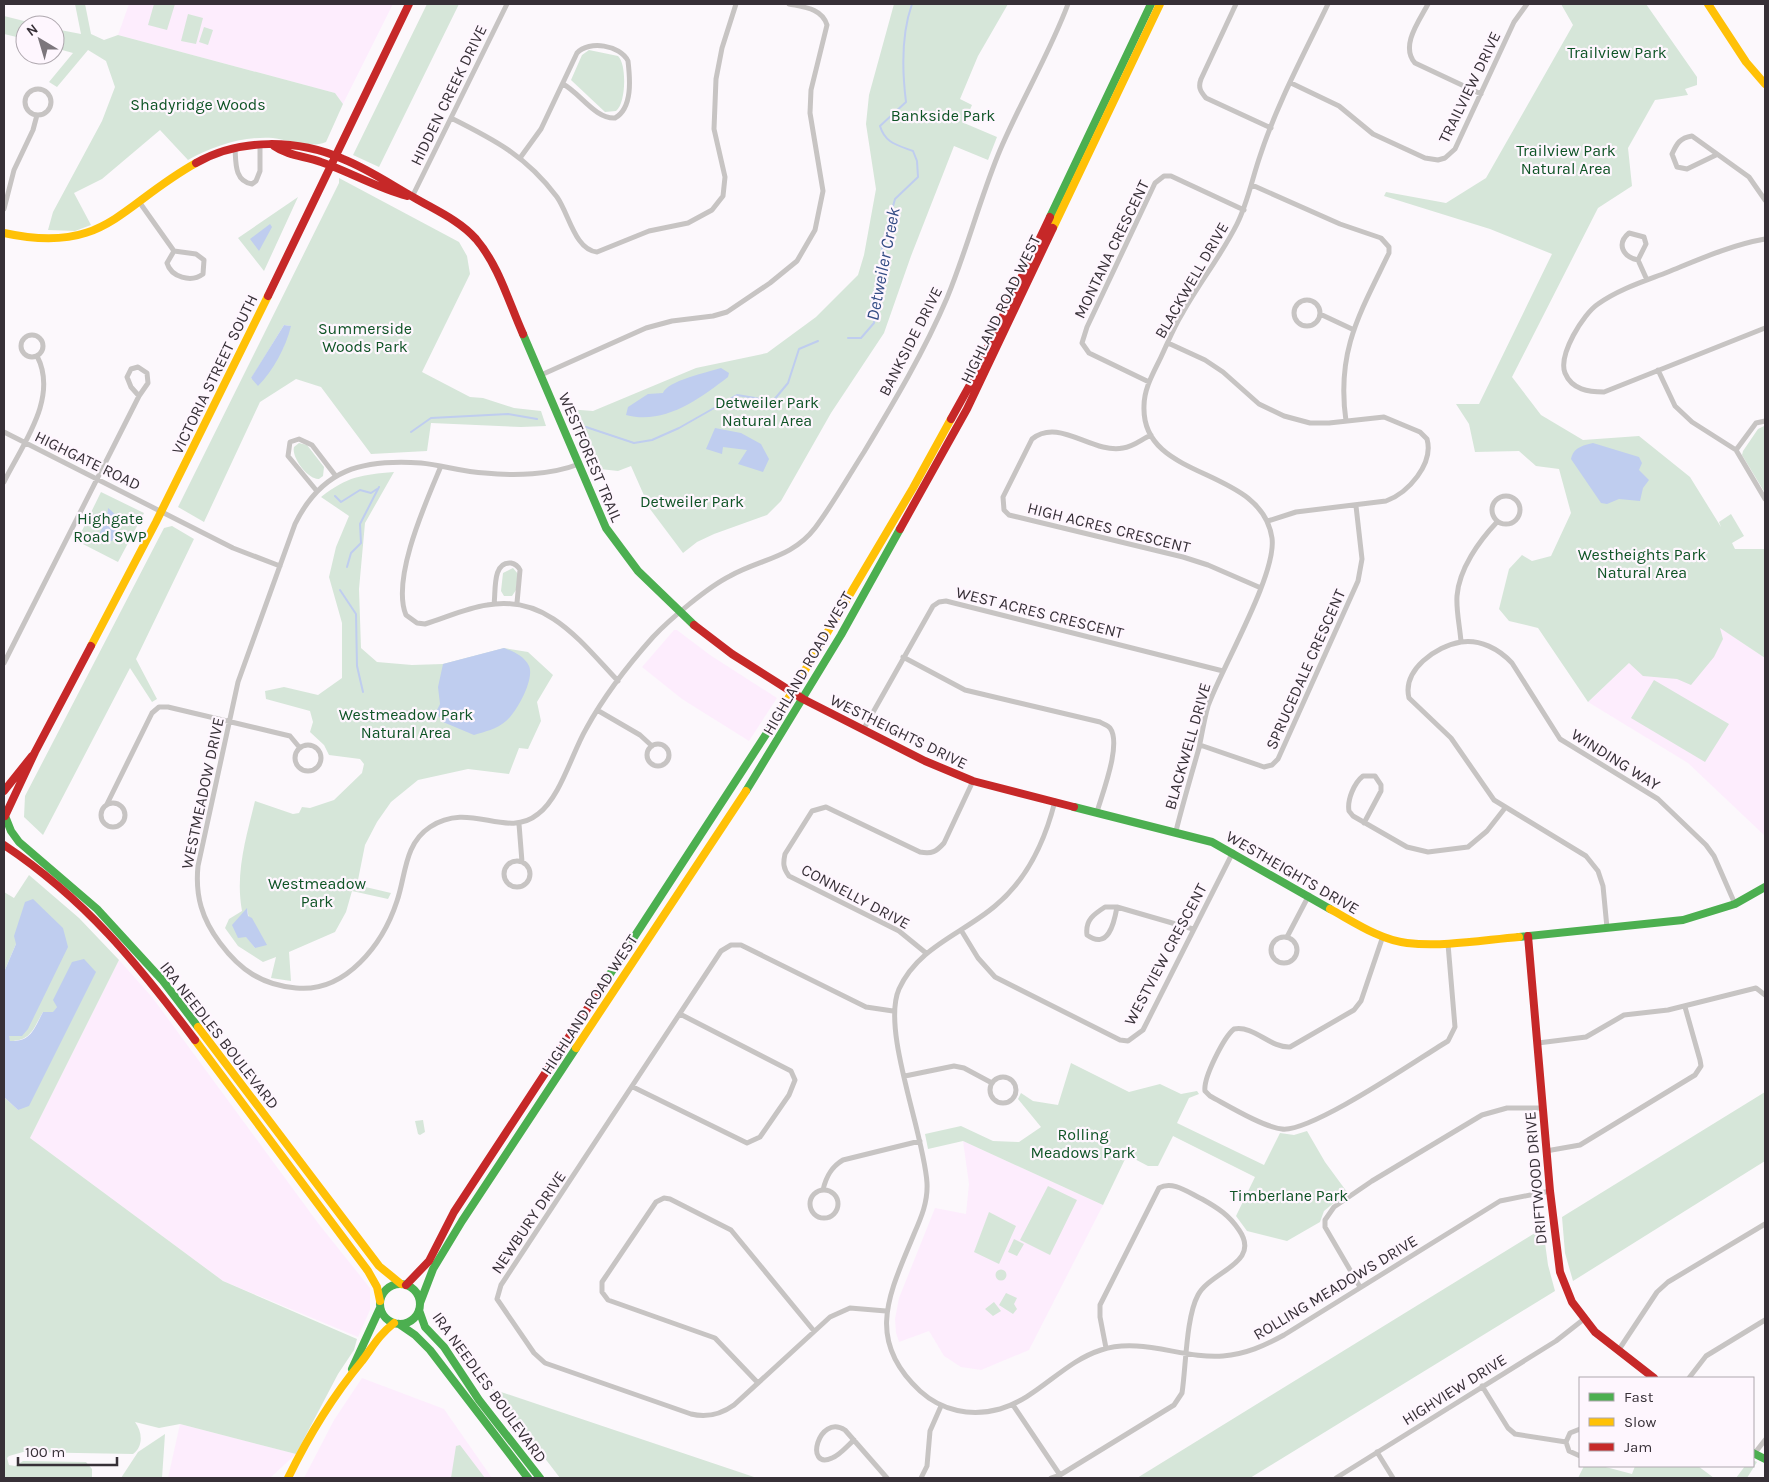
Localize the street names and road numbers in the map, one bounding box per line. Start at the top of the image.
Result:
street label: HIDDEN CREEK DRIVE [406,22,491,169]
street label: TRAILVIEW DRIVE [1434,28,1505,146]
street label: MONTANA CRESCENT [1070,177,1153,321]
street label: BLACKWELL DRIVE [1150,219,1232,342]
street label: HIGHLAND ROAD WEST [956,232,1045,387]
street label: BANKSIDE DRIVE [875,283,946,399]
street label: VICTORIA STREET SOUTH [167,291,261,457]
street label: WESTFOREST TRAIL [555,390,627,525]
street label: HIGHGATE ROAD [32,427,144,494]
street label: HIGH ACRES CRESCENT [1025,498,1192,557]
street label: WEST ACRES CRESCENT [954,582,1126,643]
street label: SPRUCEDALE CRESCENT [1261,586,1349,752]
street label: HIGHLAND ROAD WEST [759,588,856,738]
street label: BLACKWELL DRIVE [1160,681,1215,812]
street label: WESTHEIGHTS DRIVE [827,690,971,773]
street label: WESTMEADOW DRIVE [177,716,228,871]
street label: WINDING WAY [1568,725,1664,794]
street label: WESTHEIGHTS DRIVE [1223,827,1363,918]
street label: CONNELLY DRIVE [798,860,913,933]
street label: WESTVIEW CRESCENT [1120,880,1211,1028]
street label: HIGHLAND ROAD WEST [537,931,642,1078]
street label: IRA NEEDLES BOULEVARD [156,958,283,1113]
street label: DRIFTWOOD DRIVE [1520,1111,1551,1245]
street label: NEWBURY DRIVE [487,1167,570,1277]
street label: ROLLING MEADOWS DRIVE [1250,1231,1421,1344]
street label: IRA NEEDLES BOULEVARD [428,1308,551,1466]
street label: HIGHVIEW DRIVE [1399,1350,1510,1429]

